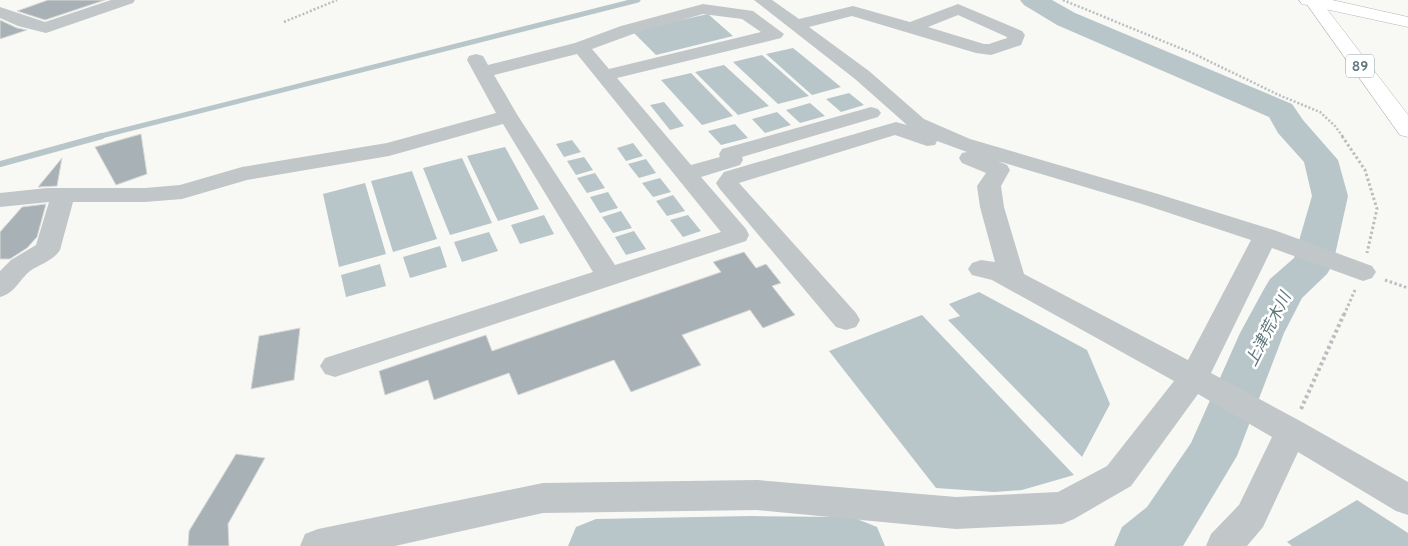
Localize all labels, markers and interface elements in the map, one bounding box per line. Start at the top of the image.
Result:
road number: 89 [1346,54,1374,78]
water label: 上津荒木川 [1241,287,1296,369]

